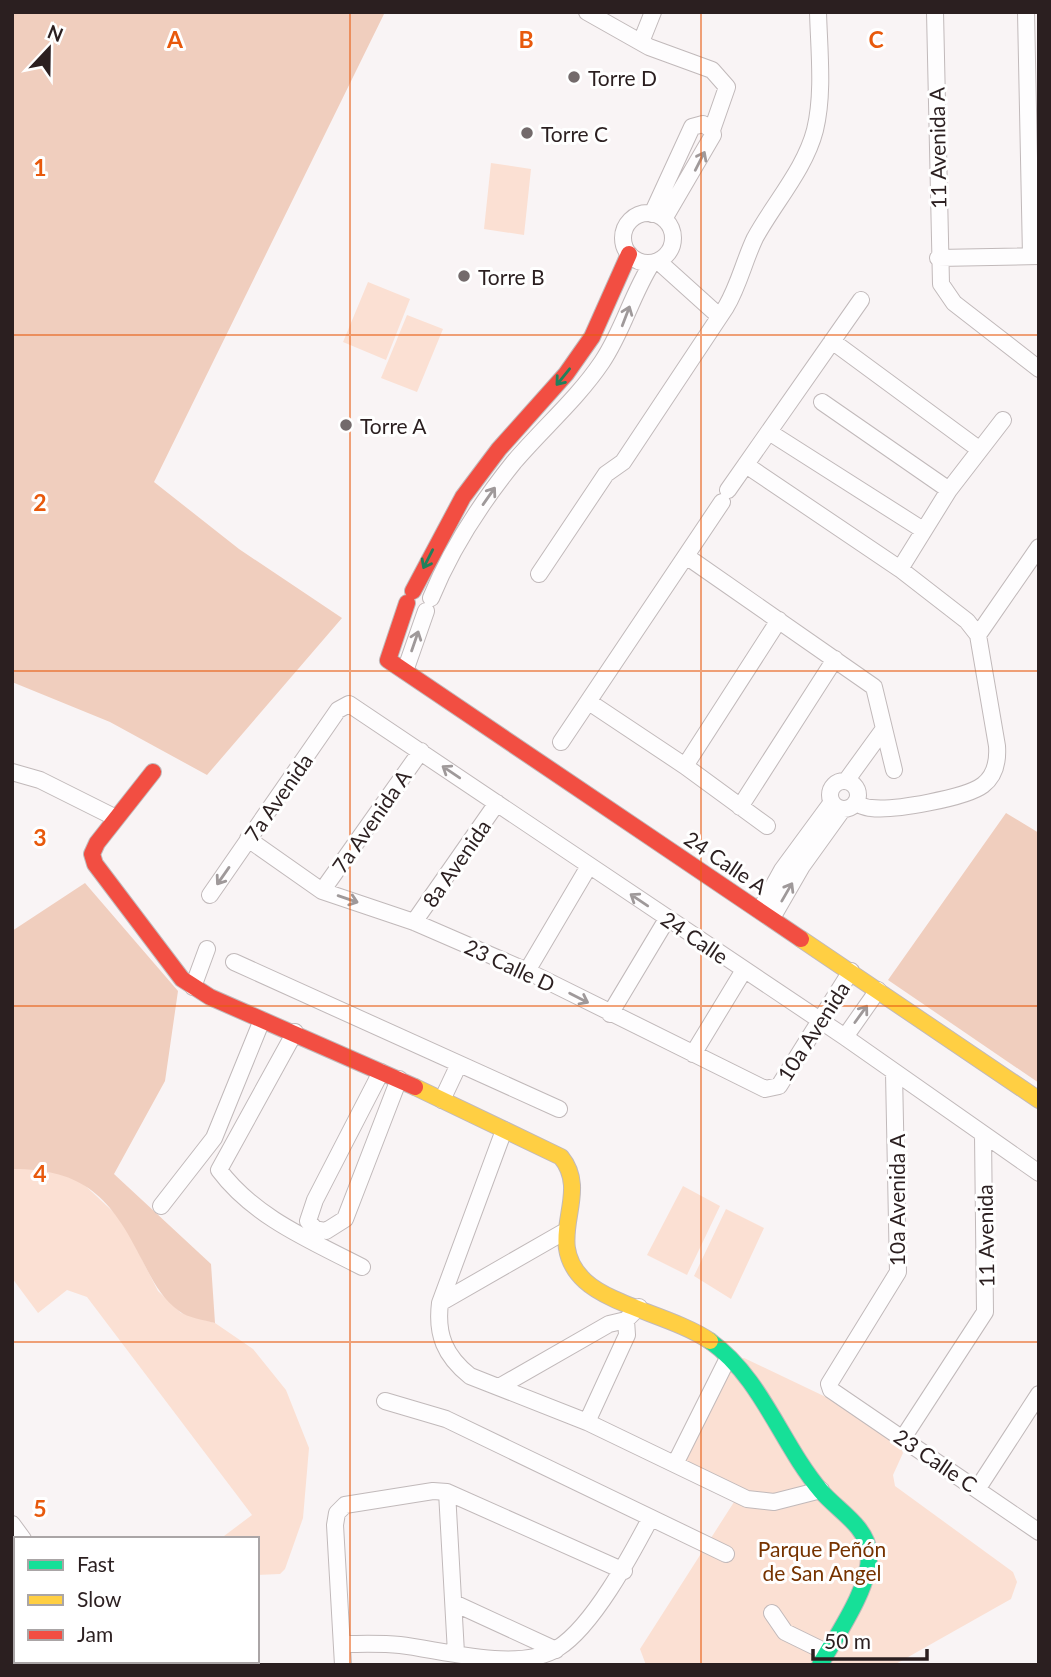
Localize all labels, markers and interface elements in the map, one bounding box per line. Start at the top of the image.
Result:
north arrow [14,14,84,84]
text: N [44,19,67,46]
text: A [166,25,184,53]
text: B [518,25,534,53]
text: C [868,25,884,53]
place label: Torre D [588,65,657,90]
marker: Torre D [566,69,582,85]
street label: 11 Avenida A [923,86,951,209]
place label: Torre C [541,121,608,146]
marker: Torre C [519,125,535,141]
one-way arrow [694,151,707,172]
text: 1 [33,153,47,181]
place label: Torre B [478,264,545,289]
marker: Torre B [456,268,472,284]
one-way arrow [620,306,633,328]
one-way arrow [555,368,570,386]
place label: Torre A [360,413,427,438]
marker: Torre A [338,417,354,433]
one-way arrow [482,487,496,506]
text: 2 [33,488,47,516]
one-way arrow [420,548,434,569]
one-way arrow [410,630,422,652]
street label: 7a Avenida [239,748,317,846]
street label: 7a Avenida A [326,764,416,877]
one-way arrow [442,765,461,779]
street label: 8a Avenida [417,814,495,912]
text: 3 [33,823,47,851]
street label: 24 Calle A [680,825,773,899]
one-way arrow [216,866,230,885]
one-way arrow [780,883,794,903]
one-way arrow [337,893,359,906]
one-way arrow [630,893,649,907]
street label: 24 Calle [657,906,733,968]
street label: 23 Calle D [461,933,559,997]
street label: 10a Avenida [772,977,854,1085]
one-way arrow [569,992,589,1006]
one-way arrow [854,1005,869,1024]
street label: 10a Avenida A [884,1133,909,1266]
text: 4 [33,1159,47,1187]
street label: 11 Avenida [972,1184,998,1288]
street label: 23 Calle C [890,1423,982,1497]
text: 5 [33,1494,47,1522]
park label: Parque Peñón de San Angel [758,1536,886,1585]
legend [14,1537,259,1663]
text: Fast [77,1551,115,1576]
text: Slow [77,1586,122,1611]
scale bar [813,1618,927,1662]
text: Jam [77,1621,113,1646]
text: 50 m [824,1628,871,1653]

